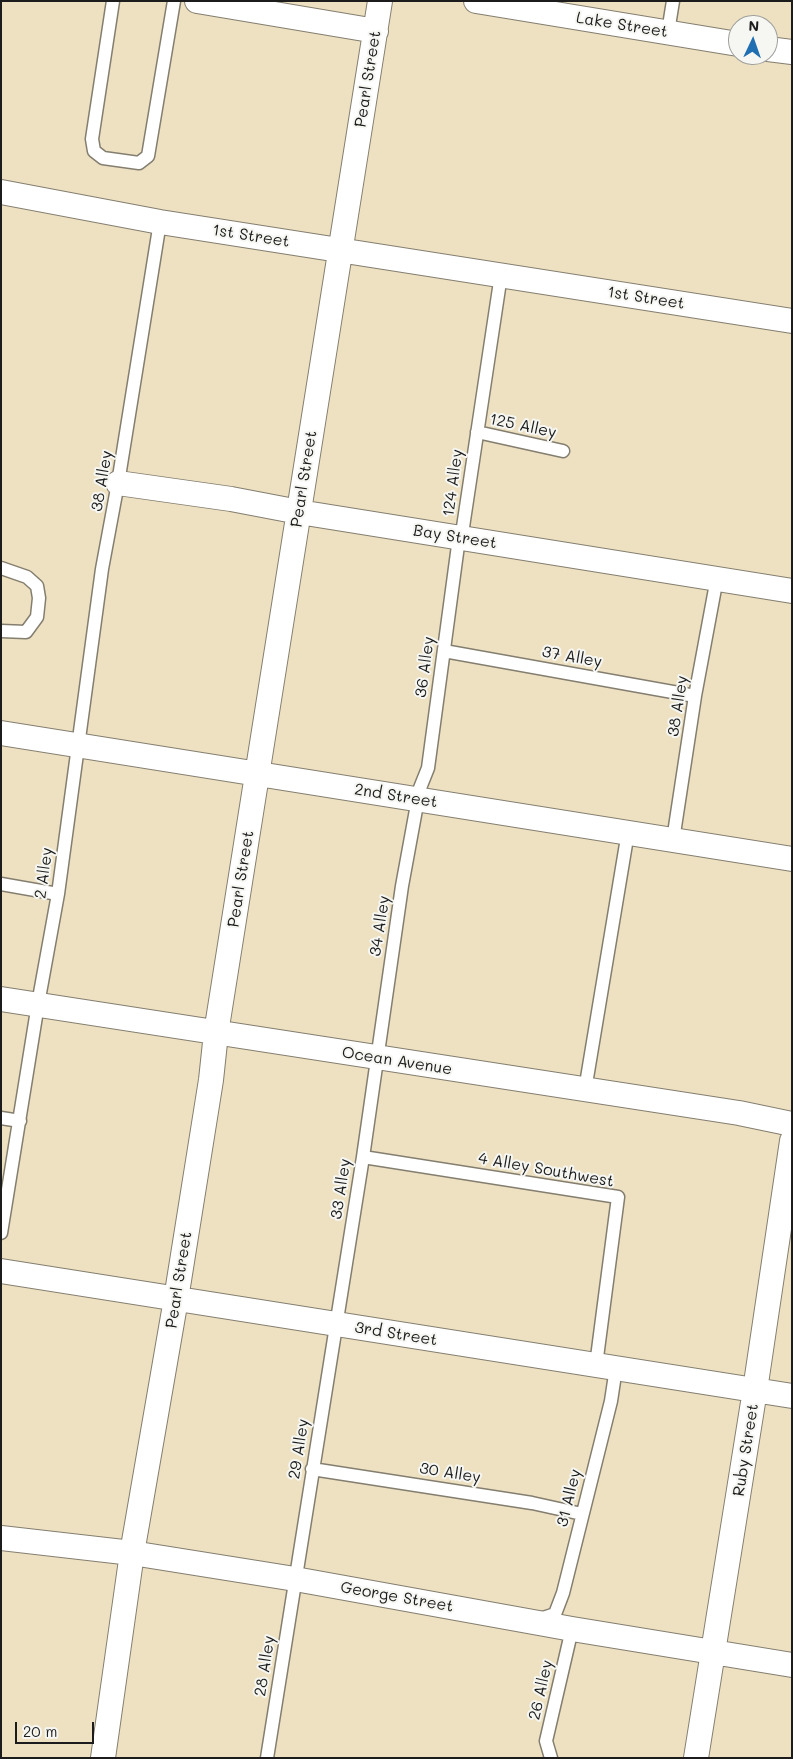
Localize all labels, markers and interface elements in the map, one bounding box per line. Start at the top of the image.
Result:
street label: Lake Street [575,8,669,42]
north arrow [728,15,778,65]
text: N [748,16,760,35]
street label: Pearl Street [351,29,385,129]
street label: 1st Street [211,220,291,252]
street label: 1st Street [606,282,686,314]
street label: 125 Alley [488,410,558,442]
street label: Pearl Street [287,429,321,529]
street label: 124 Alley [439,448,467,518]
street label: 38 Alley [87,449,117,513]
street label: Bay Street [412,521,498,553]
street label: 36 Alley [411,635,439,699]
street label: 37 Alley [540,642,604,672]
street label: 38 Alley [664,674,692,738]
street label: 2nd Street [353,780,439,812]
street label: Pearl Street [224,829,258,929]
street label: 2 Alley [31,846,57,900]
street label: 34 Alley [366,894,394,958]
street label: Ocean Avenue [341,1043,453,1079]
street label: 4 Alley Southwest [477,1149,615,1191]
street label: 33 Alley [327,1157,355,1221]
street label: Pearl Street [162,1230,196,1330]
street label: 3rd Street [353,1318,439,1350]
street label: Ruby Street [729,1402,763,1498]
street label: 29 Alley [285,1417,313,1481]
street label: 30 Alley [418,1459,482,1487]
street label: 31 Alley [553,1467,585,1529]
street label: George Street [339,1578,455,1616]
street label: 28 Alley [251,1634,279,1698]
street label: 26 Alley [525,1658,557,1722]
scale bar [18,1712,96,1744]
text: 20 m [23,1721,57,1741]

